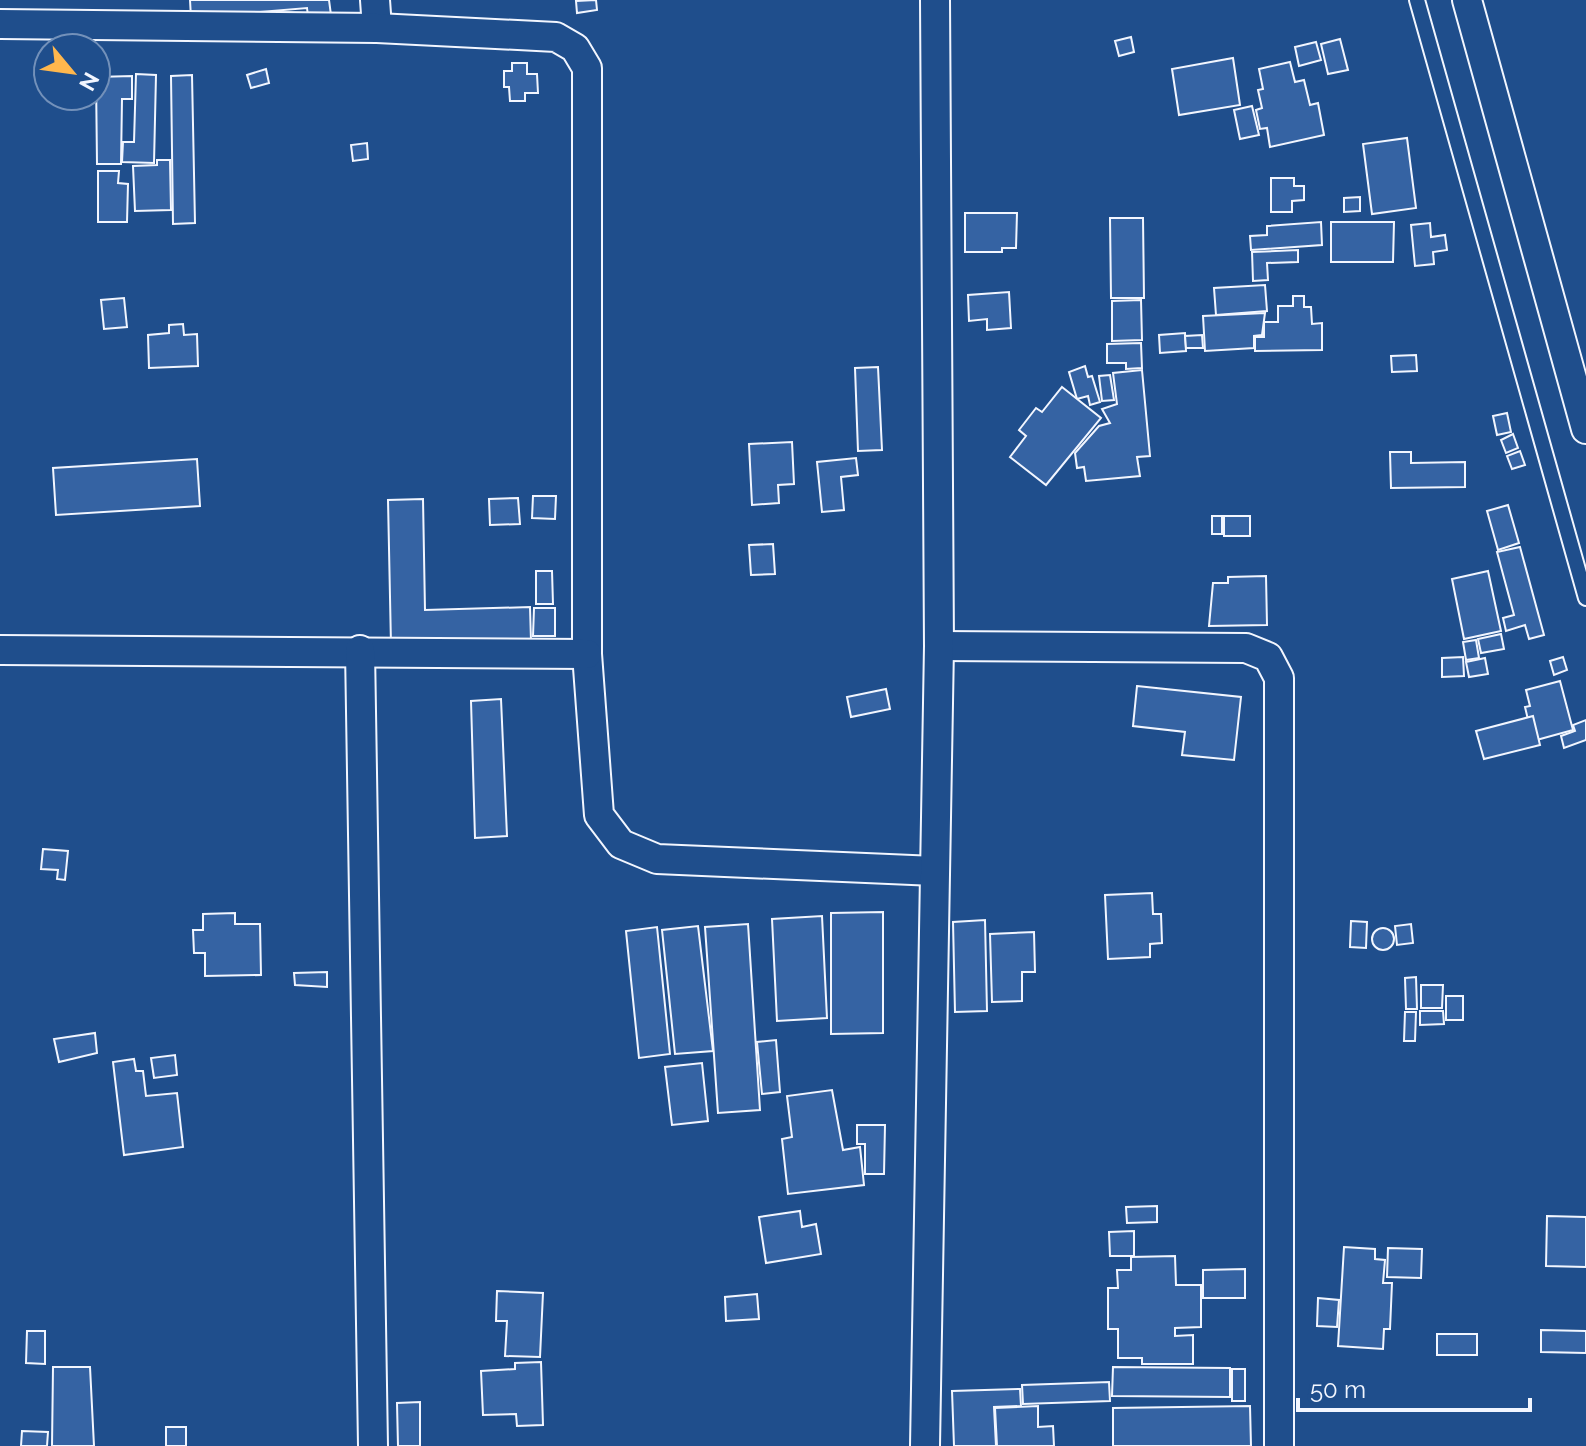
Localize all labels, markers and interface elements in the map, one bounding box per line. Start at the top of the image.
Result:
north arrow [32,32,112,112]
text: N [74,68,105,95]
scale bar [1298,1362,1530,1412]
text: 50 m [1310,1375,1366,1404]

